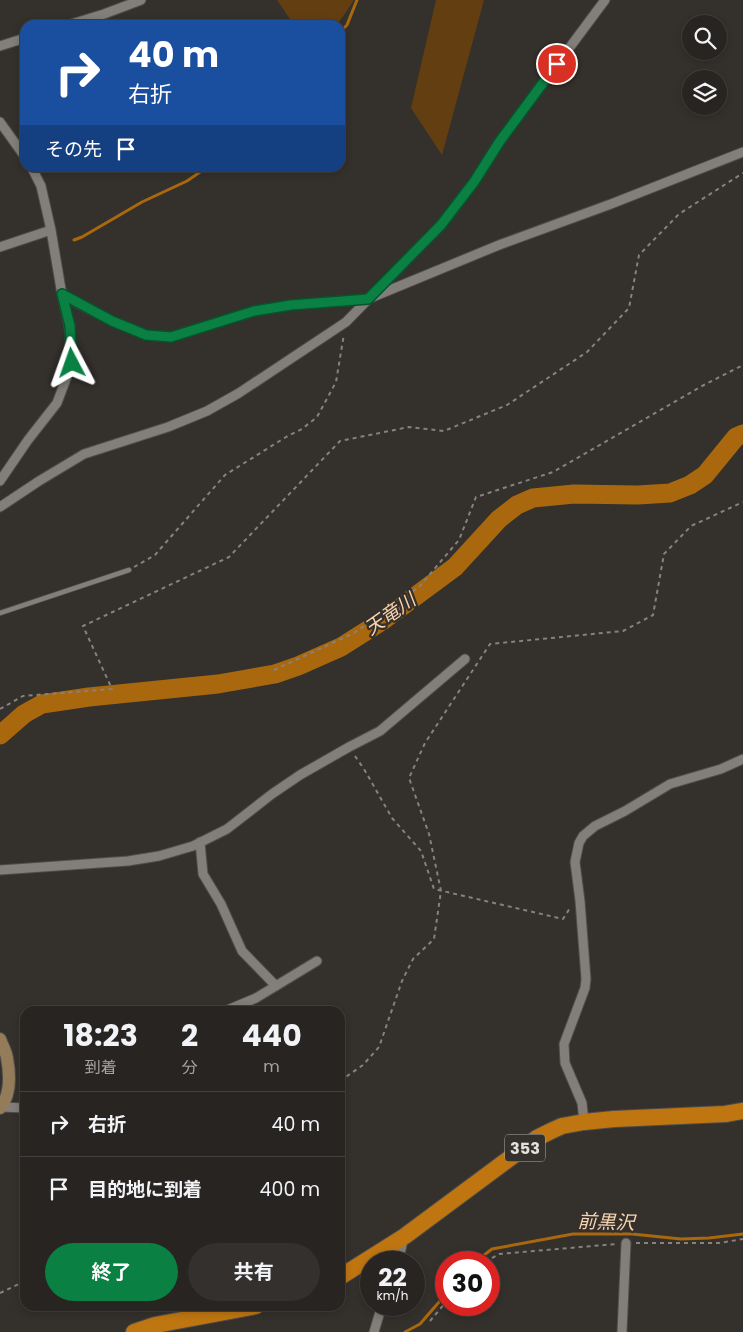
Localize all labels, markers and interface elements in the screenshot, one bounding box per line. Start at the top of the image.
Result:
map controls [682,15,727,115]
button: search [682,15,727,60]
text: 40 m [128,30,219,79]
icon: right [45,40,110,105]
pin [536,43,578,85]
icon: arrive [543,50,571,78]
button: layers [682,70,727,115]
text: 右折 [128,79,172,110]
icon: arrive [112,135,140,163]
text: その先 [45,136,102,163]
position arrow [45,336,97,388]
water label: 天竜川 [359,585,423,641]
text: 18:23 [63,1014,138,1057]
text: 2 [181,1014,198,1057]
text: 440 [242,1014,302,1057]
text: m [263,1055,280,1078]
text: 到着 [85,1056,117,1079]
text: 分 [182,1056,198,1079]
icon: right [45,1110,73,1138]
text: 右折 [88,1111,126,1138]
text: 40 m [271,1111,320,1138]
road number: 353 [505,1134,545,1162]
icon: arrive [45,1175,73,1203]
text: 目的地に到着 [88,1176,202,1203]
text: 400 m [260,1176,320,1203]
water label: 前黒沢 [577,1208,638,1237]
button: 終了 [45,1243,178,1301]
button: 共有 [188,1243,320,1301]
speed limit sign: 30 [435,1251,500,1316]
text: 22 [378,1260,407,1295]
text: km/h [377,1287,408,1304]

